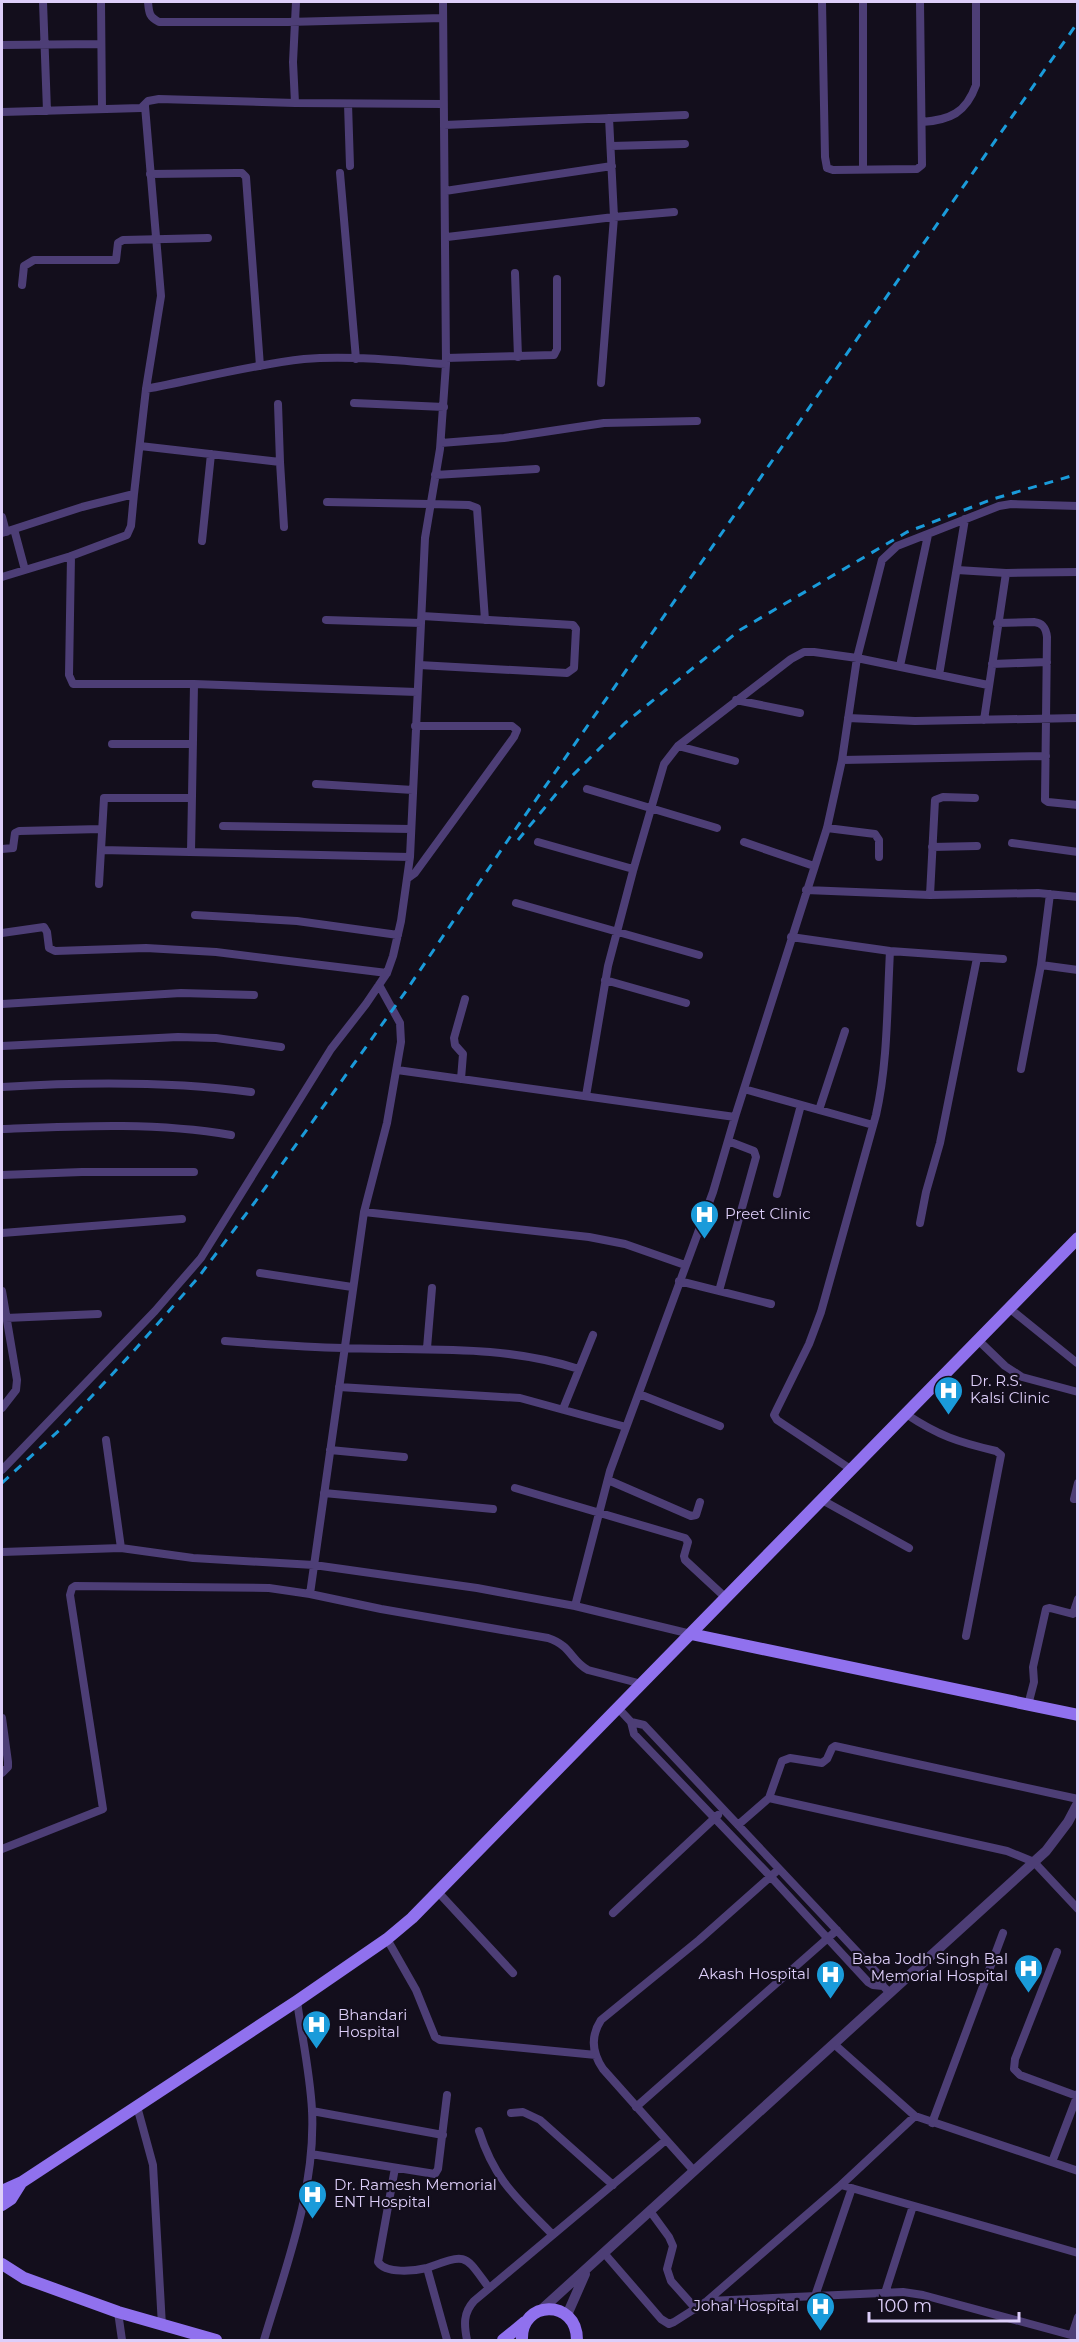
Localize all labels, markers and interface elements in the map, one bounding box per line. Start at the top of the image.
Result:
hospital icon: Preet Clinic [688,1198,720,1240]
place label: Preet Clinic [725,1204,811,1223]
place label: Dr. R.S. Kalsi Clinic [970,1371,1050,1407]
hospital icon: Dr. R.S. Kalsi Clinic [933,1374,965,1416]
place label: Baba Jodh Singh Bal Memorial Hospital [852,1949,1008,1985]
hospital icon: Baba Jodh Singh Bal Memorial Hospital [1013,1952,1045,1994]
hospital icon: Akash Hospital [815,1958,847,2000]
place label: Akash Hospital [699,1964,810,1983]
place label: Bhandari Hospital [338,2005,407,2041]
hospital icon: Bhandari Hospital [301,2008,333,2050]
place label: Dr. Ramesh Memorial ENT Hospital [334,2175,497,2211]
hospital icon: Dr. Ramesh Memorial ENT Hospital [297,2178,329,2220]
scale bar [869,2285,1019,2323]
hospital icon: Johal Hospital [804,2290,836,2332]
text: 100 m [878,2295,932,2317]
place label: Johal Hospital [692,2296,799,2315]

